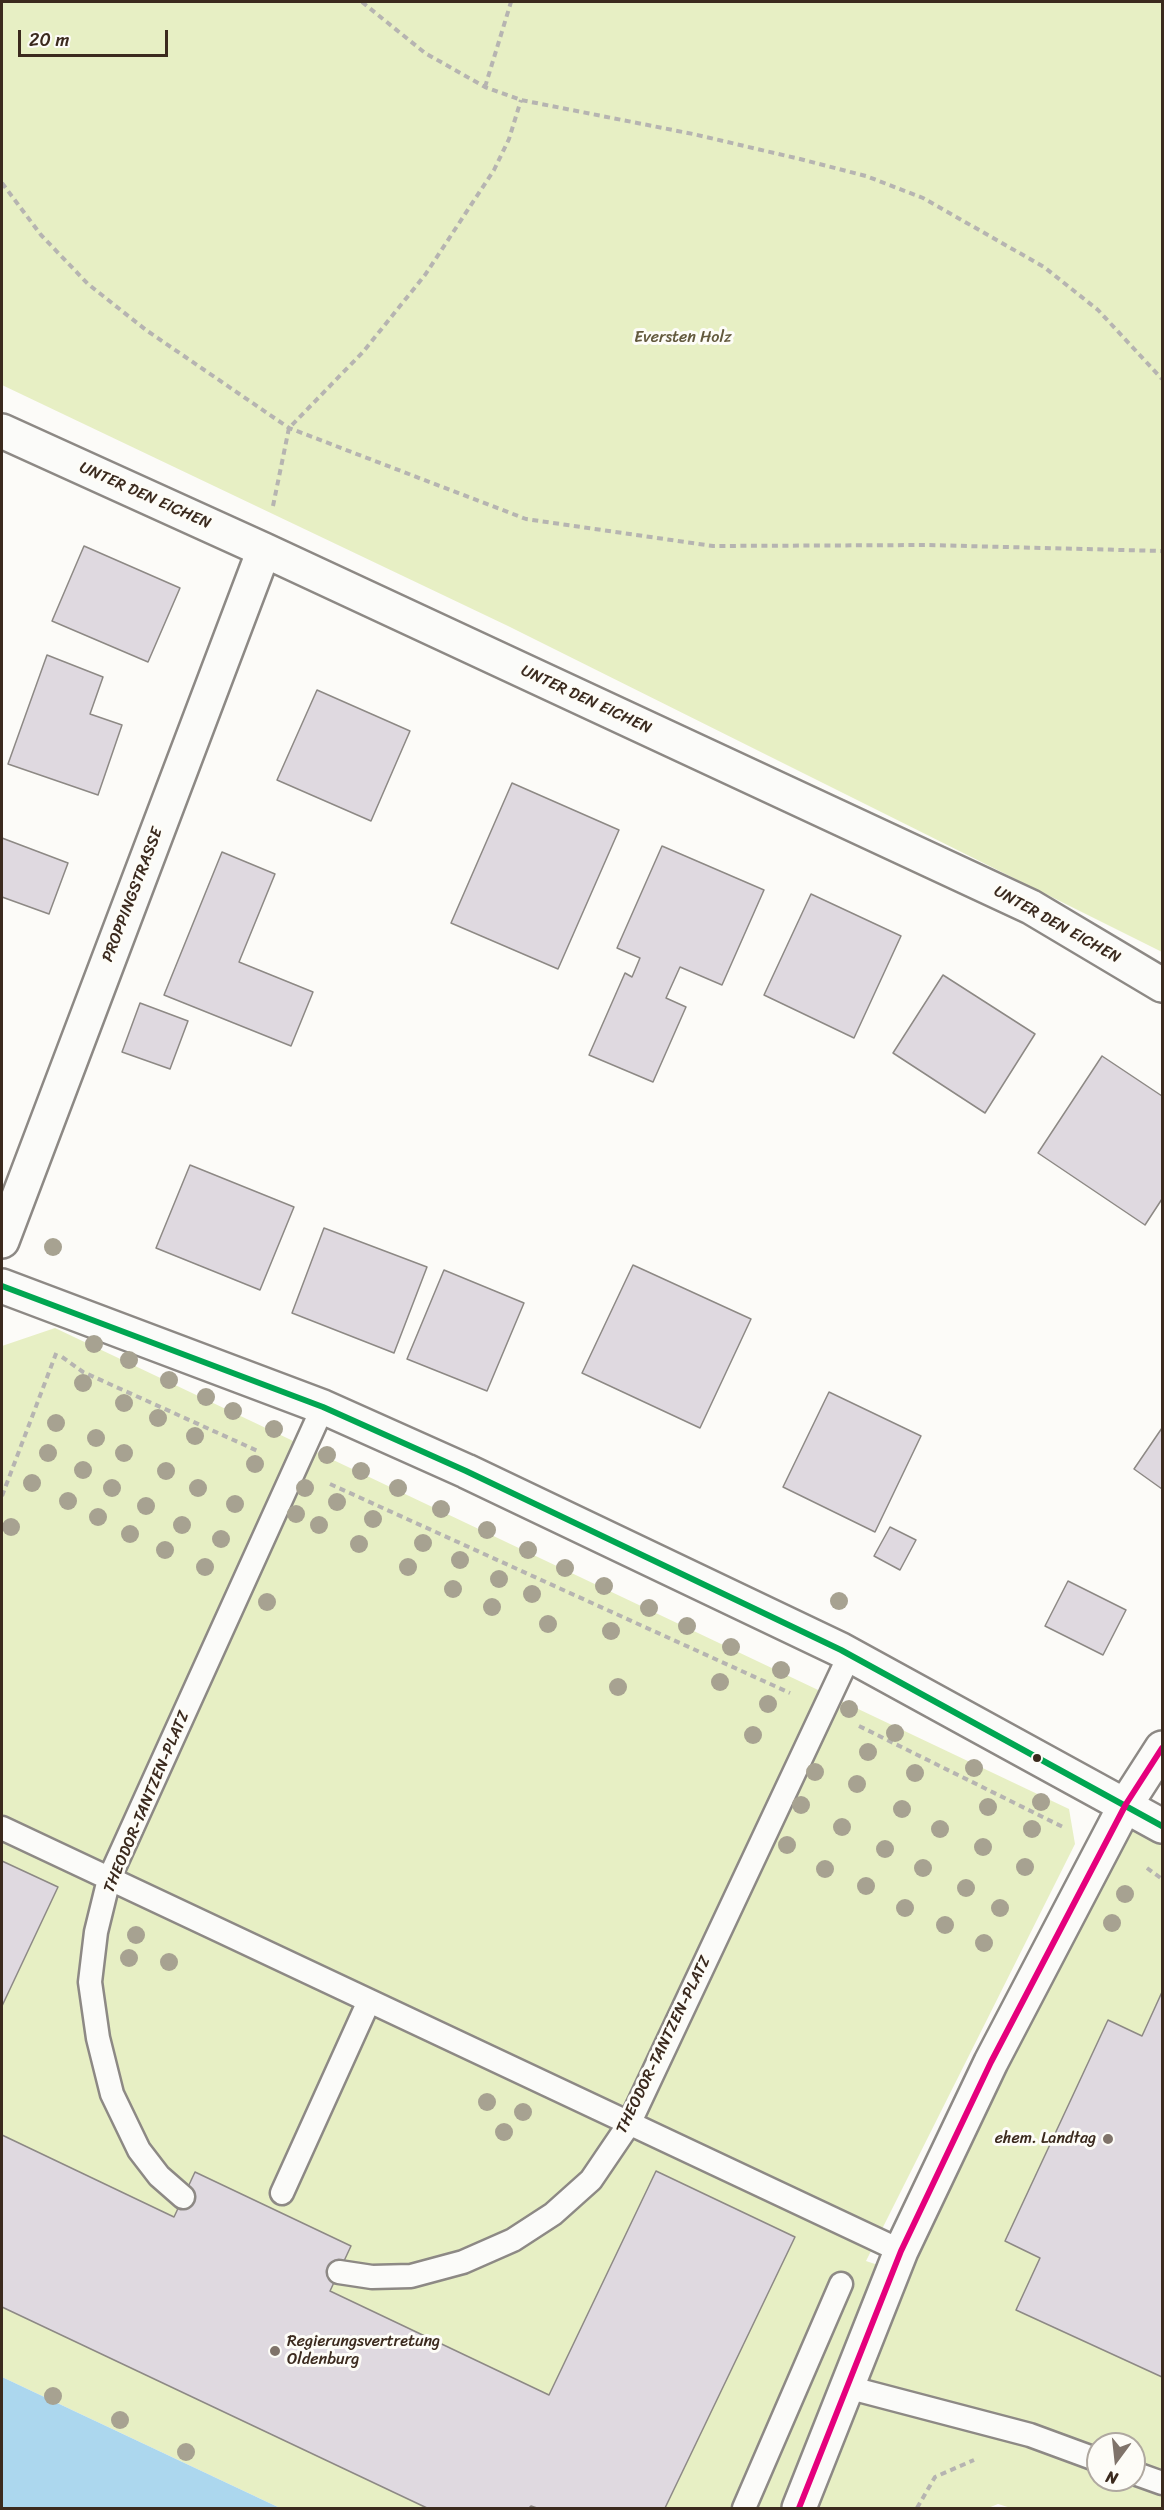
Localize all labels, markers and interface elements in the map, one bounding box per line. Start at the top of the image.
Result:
scale bar [21,18,171,56]
text: 20 m [29,24,69,56]
park label: Eversten Holz [634,328,732,348]
street label: UNTER DEN EICHEN [76,458,214,534]
street label: UNTER DEN EICHEN [518,661,654,739]
street label: PROPPINGSTRASSE [99,825,167,965]
street label: UNTER DEN EICHEN [990,882,1124,968]
street label: THEODOR-TANTZEN-PLATZ [100,1708,194,1896]
unlabelled marker [1031,1752,1043,1764]
street label: THEODOR-TANTZEN-PLATZ [613,1953,715,2137]
place label: ehem. Landtag [995,2129,1096,2149]
marker: ehem. Landtag [1101,2132,1115,2146]
place label: Regierungsvertretung Oldenburg [287,2332,440,2370]
marker: Regierungsvertretung Oldenburg [268,2344,282,2358]
north arrow [1086,2432,1146,2492]
text: N [1103,2462,1121,2493]

